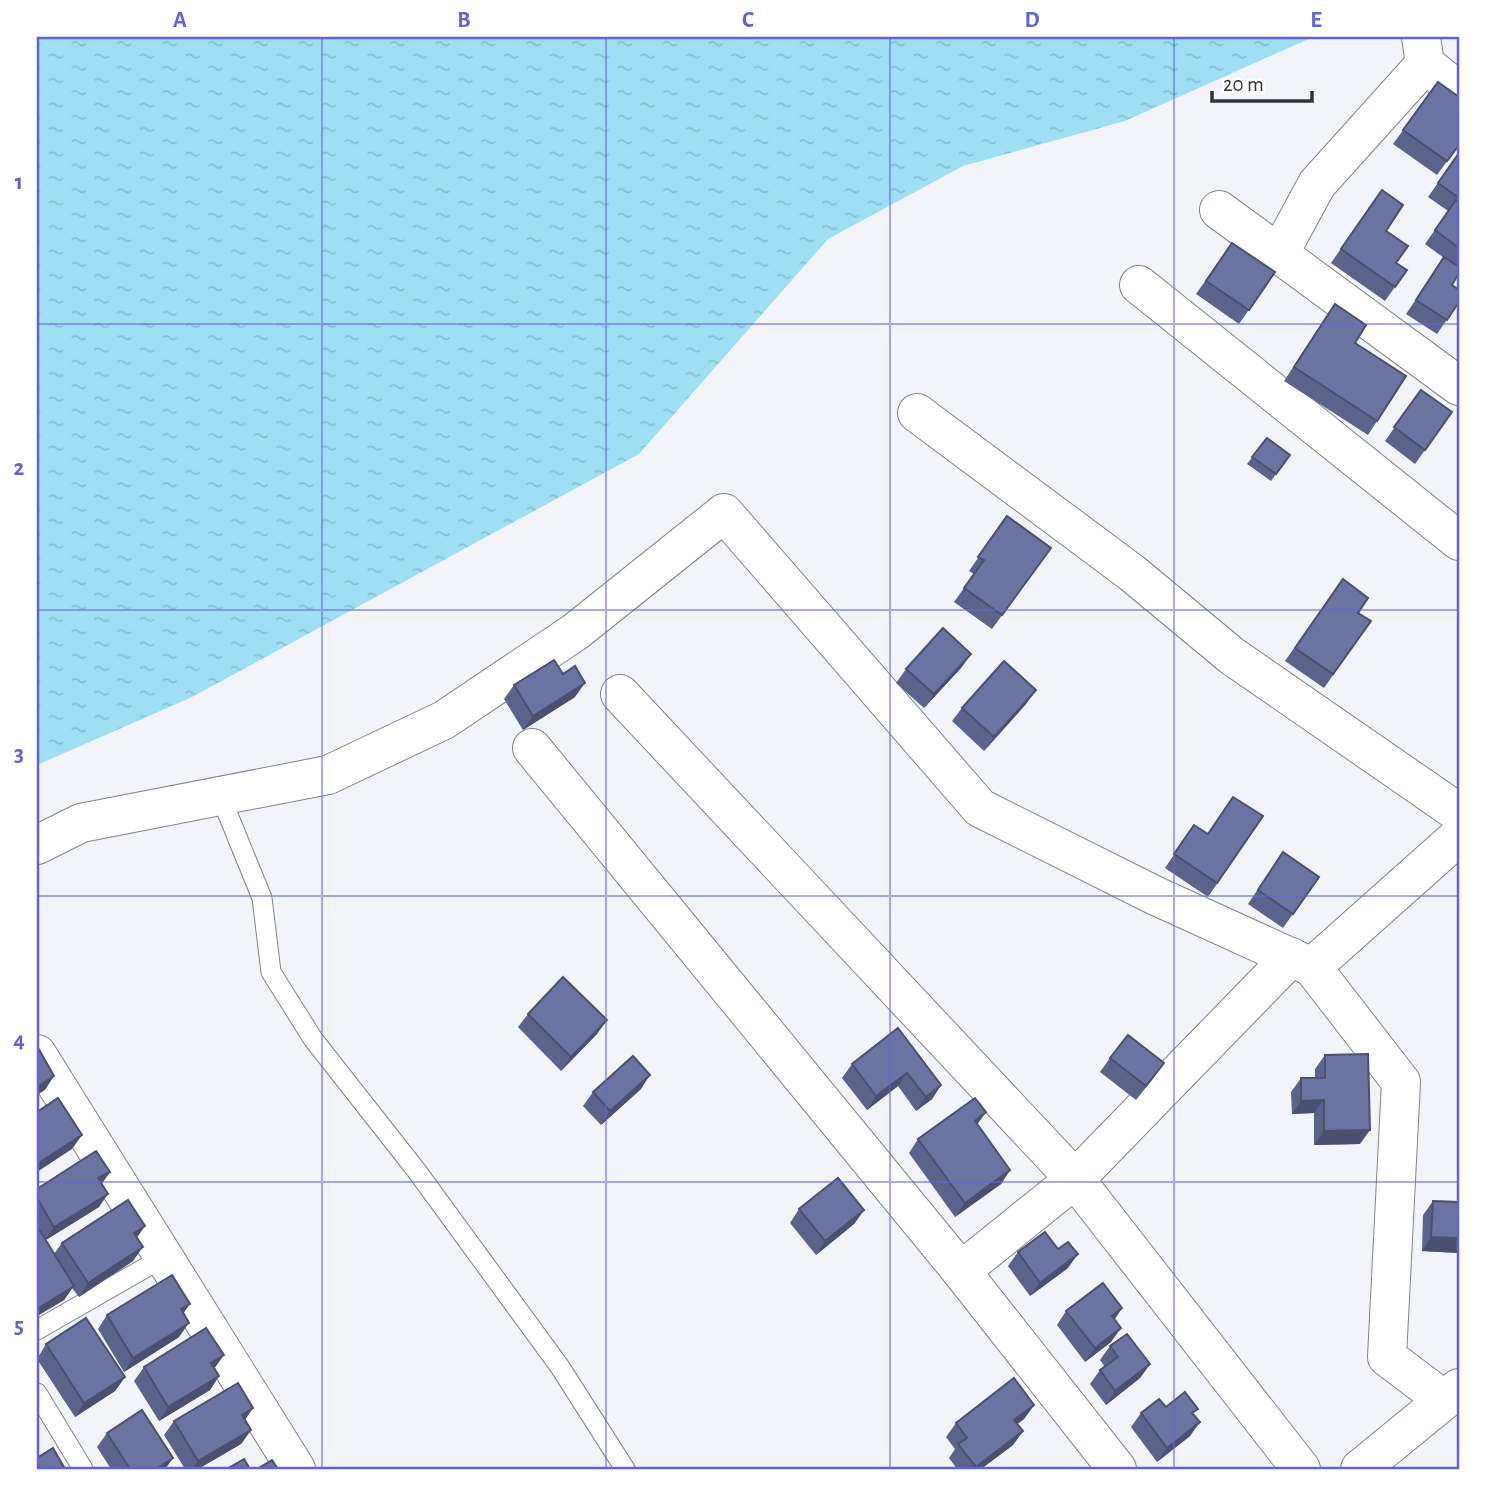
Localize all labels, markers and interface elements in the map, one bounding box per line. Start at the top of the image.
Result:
text: A [173,9,187,32]
text: B [457,9,471,32]
text: C [742,9,754,32]
text: D [1024,9,1040,32]
text: E [1310,9,1322,32]
scale bar [1212,60,1312,104]
text: 20 m [1223,74,1264,95]
text: 1 [15,171,23,194]
text: 2 [14,457,25,480]
text: 3 [14,743,24,766]
text: 4 [13,1029,25,1052]
text: 5 [14,1315,24,1338]

